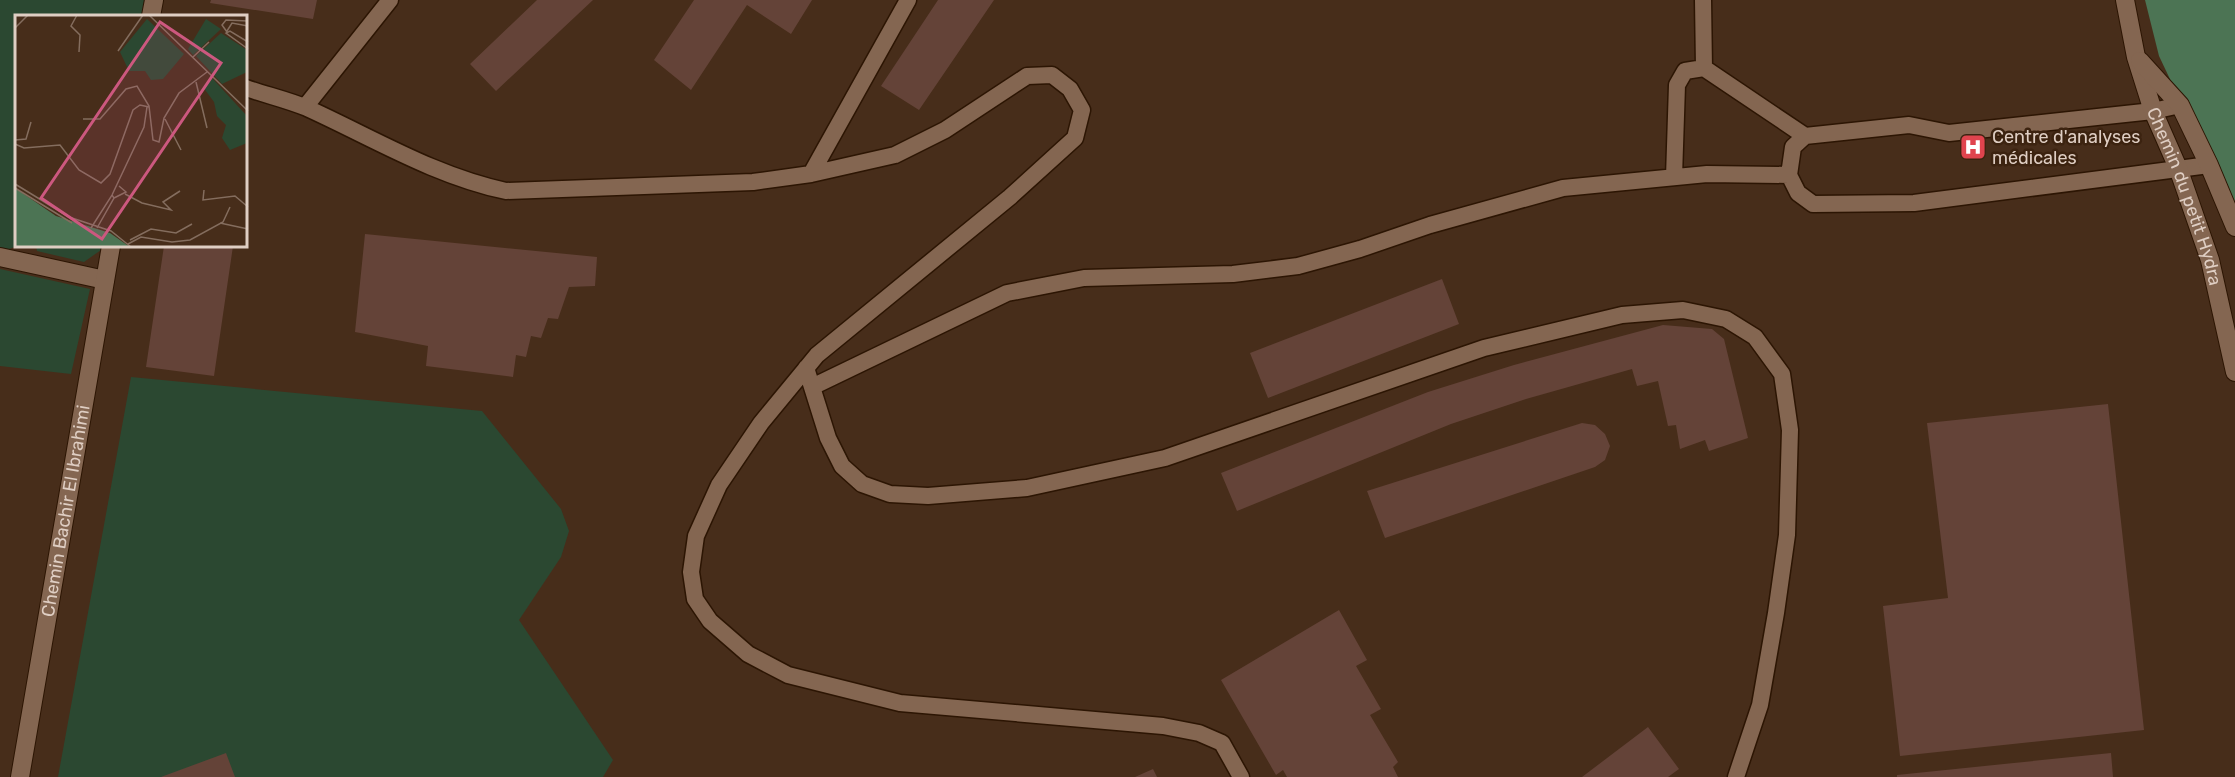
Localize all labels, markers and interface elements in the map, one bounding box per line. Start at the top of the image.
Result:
inset map [15,15,248,248]
street label: Chemin du petit Hydra [2142,104,2226,288]
place label: Centre d'analyses médicales [1992,126,2140,169]
hospital icon: Centre d'analyses médicales [1958,132,1988,162]
street label: Chemin Bachir El Ibrahimi [37,403,95,618]

